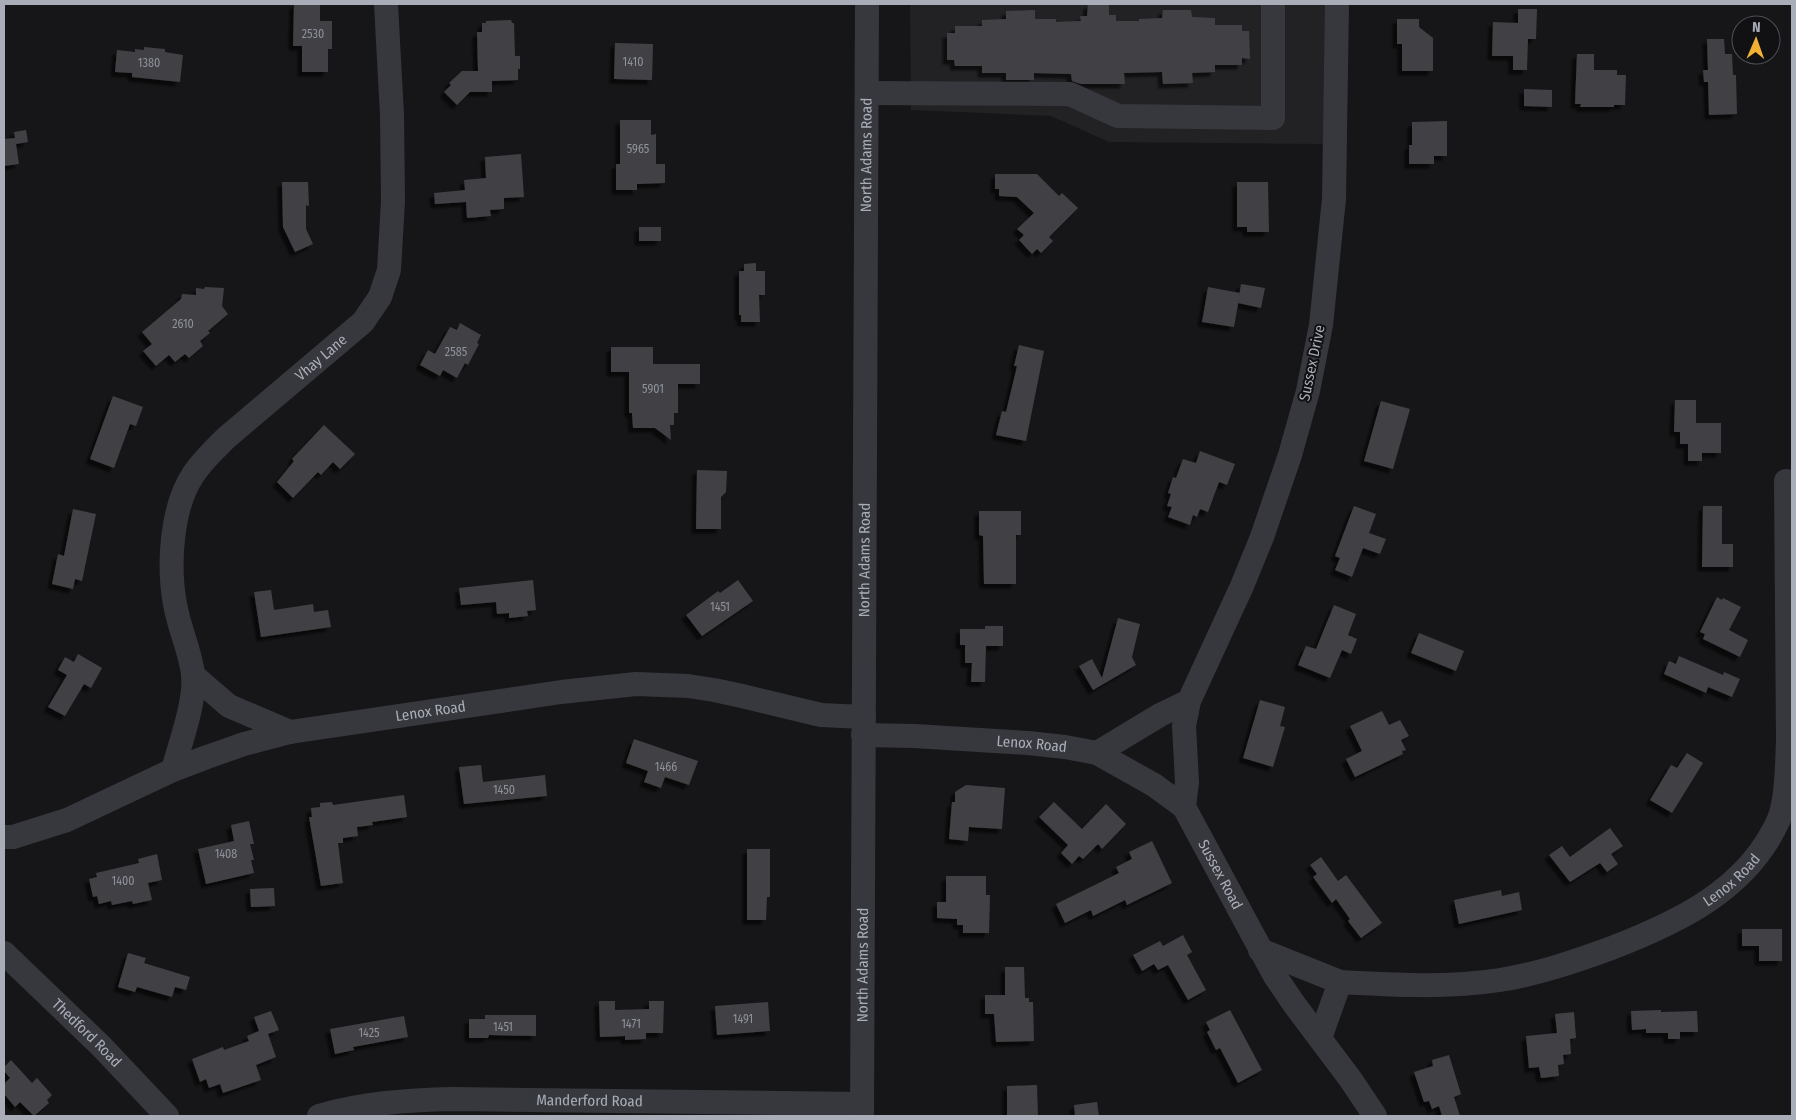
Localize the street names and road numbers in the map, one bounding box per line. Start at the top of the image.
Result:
street label: North Adams Road [857,98,876,212]
street label: Sussex Drive [1295,323,1329,403]
street label: Vhay Lane [292,331,351,384]
street label: North Adams Road [855,503,874,617]
street label: Lenox Road [394,697,467,725]
street label: Lenox Road [996,732,1068,756]
street label: Sussex Road [1194,837,1246,912]
street label: Lenox Road [1700,850,1764,910]
street label: North Adams Road [853,908,872,1022]
street label: Thedford Road [48,995,125,1071]
street label: Manderford Road [536,1091,643,1110]

